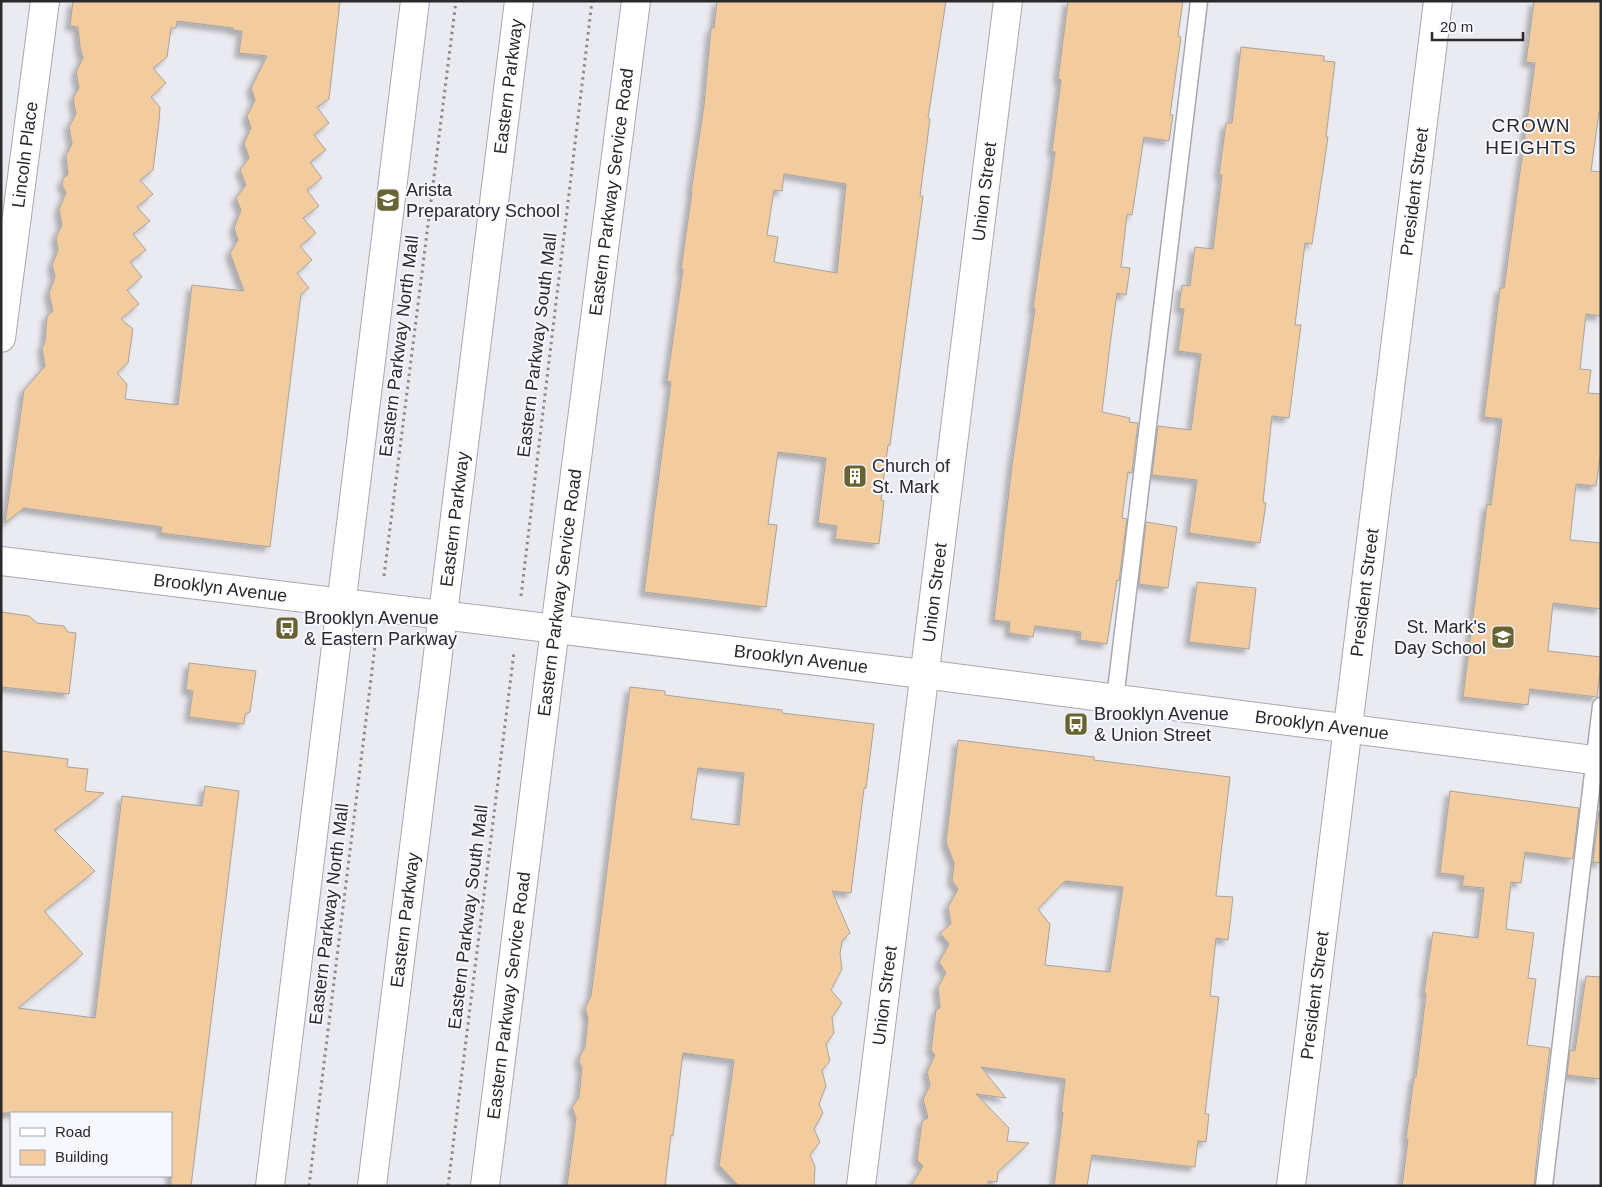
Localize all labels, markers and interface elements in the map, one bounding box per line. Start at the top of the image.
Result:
scale bar [1432,10,1523,42]
street label: Eastern Parkway [490,18,527,155]
text: 20 m [1440,18,1473,35]
street label: Eastern Parkway Service Road [585,67,637,317]
street label: Lincoln Place [8,100,42,209]
district label: CROWN HEIGHTS [1485,115,1577,158]
street label: President Street [1396,126,1432,257]
street label: Union Street [968,141,1000,243]
place label: Arista Preparatory School [406,180,560,221]
school or university icon: Arista Preparatory School [375,187,401,213]
street label: Eastern Parkway South Mall [513,232,561,458]
street label: Eastern Parkway North Mall [375,234,423,458]
street label: Eastern Parkway [436,450,473,588]
place label: Church of St. Mark [872,456,951,497]
building icon: Church of St. Mark [842,463,868,489]
street label: Eastern Parkway Service Road [534,468,586,718]
street label: President Street [1347,527,1382,658]
street label: Union Street [919,542,951,643]
street label: Brooklyn Avenue [152,570,288,606]
place label: Brooklyn Avenue & Eastern Parkway [304,608,457,649]
bus stop icon: Brooklyn Avenue & Eastern Parkway [274,615,300,641]
place label: St. Mark's Day School [1394,617,1486,658]
school or university icon: St. Mark's Day School [1490,624,1516,650]
street label: Brooklyn Avenue [733,641,869,677]
place label: Brooklyn Avenue & Union Street [1094,704,1229,745]
street label: Brooklyn Avenue [1254,707,1390,744]
bus stop icon: Brooklyn Avenue & Union Street [1063,711,1089,737]
street label: Eastern Parkway North Mall [305,802,353,1026]
street label: Eastern Parkway South Mall [444,804,492,1030]
street label: Eastern Parkway [387,851,423,989]
street label: Eastern Parkway Service Road [483,871,534,1120]
street label: President Street [1297,930,1333,1061]
street label: Union Street [869,945,901,1046]
legend [10,1112,172,1177]
text: Road [55,1123,91,1140]
text: Building [55,1148,108,1165]

